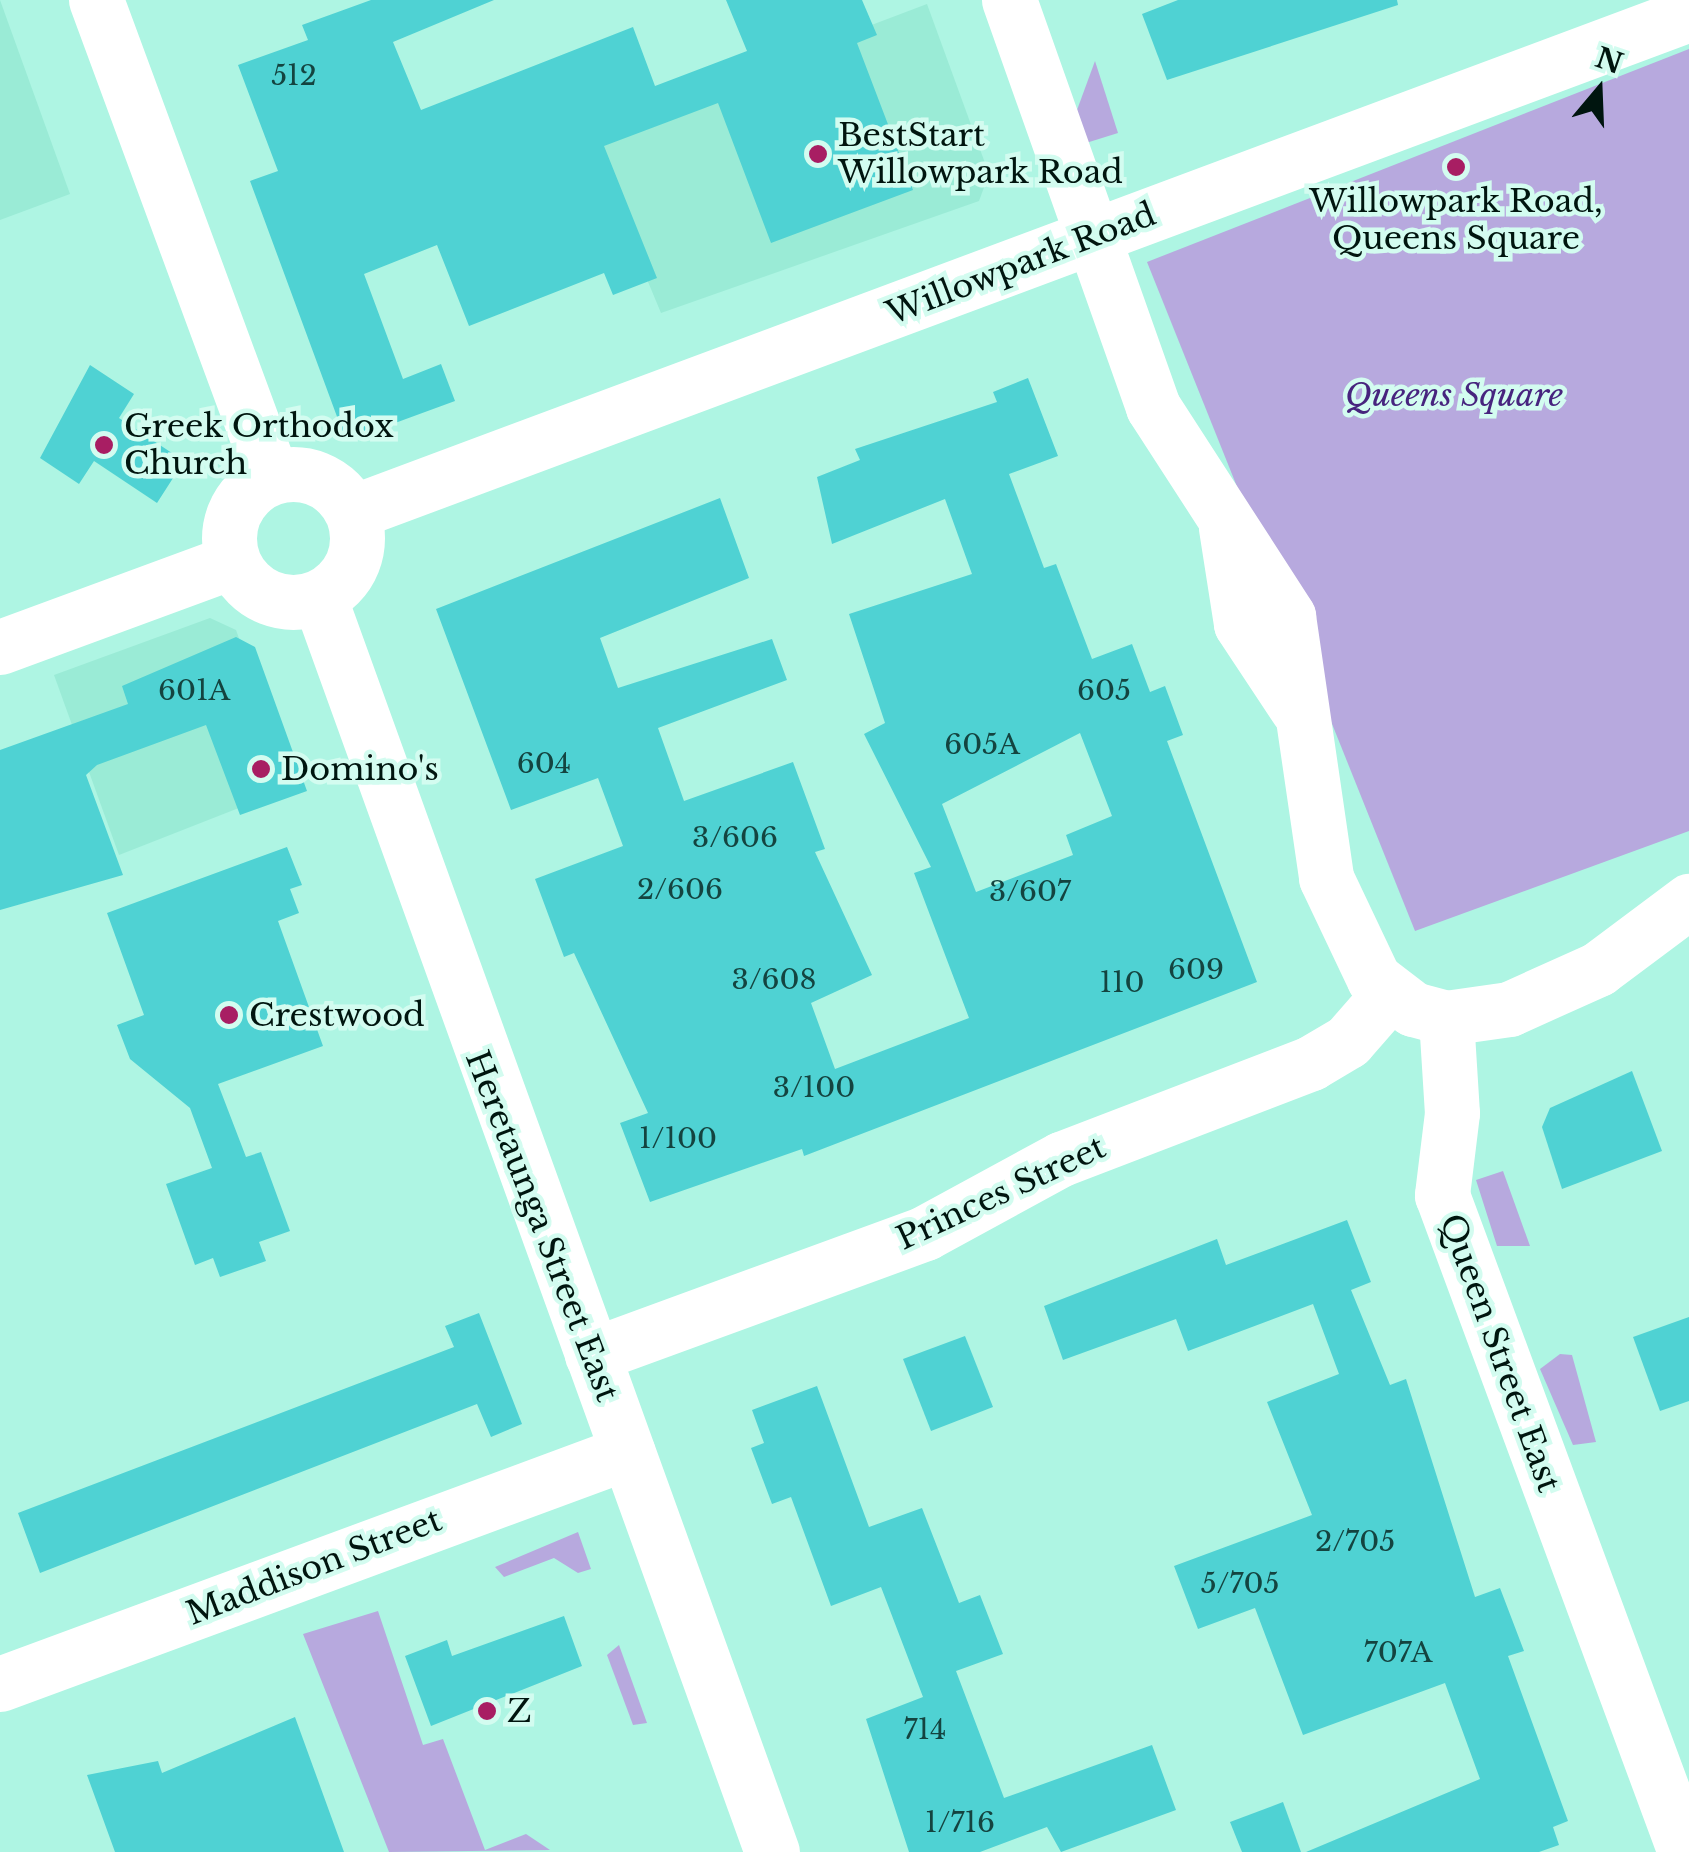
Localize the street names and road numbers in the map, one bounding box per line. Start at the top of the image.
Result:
street label: Willowpark Road [881,195,1161,333]
street label: Heretaunga Street East [457,1045,627,1407]
street label: Princes Street [891,1128,1111,1258]
street label: Queen Street East [1432,1209,1568,1497]
street label: Maddison Street [181,1501,447,1633]

